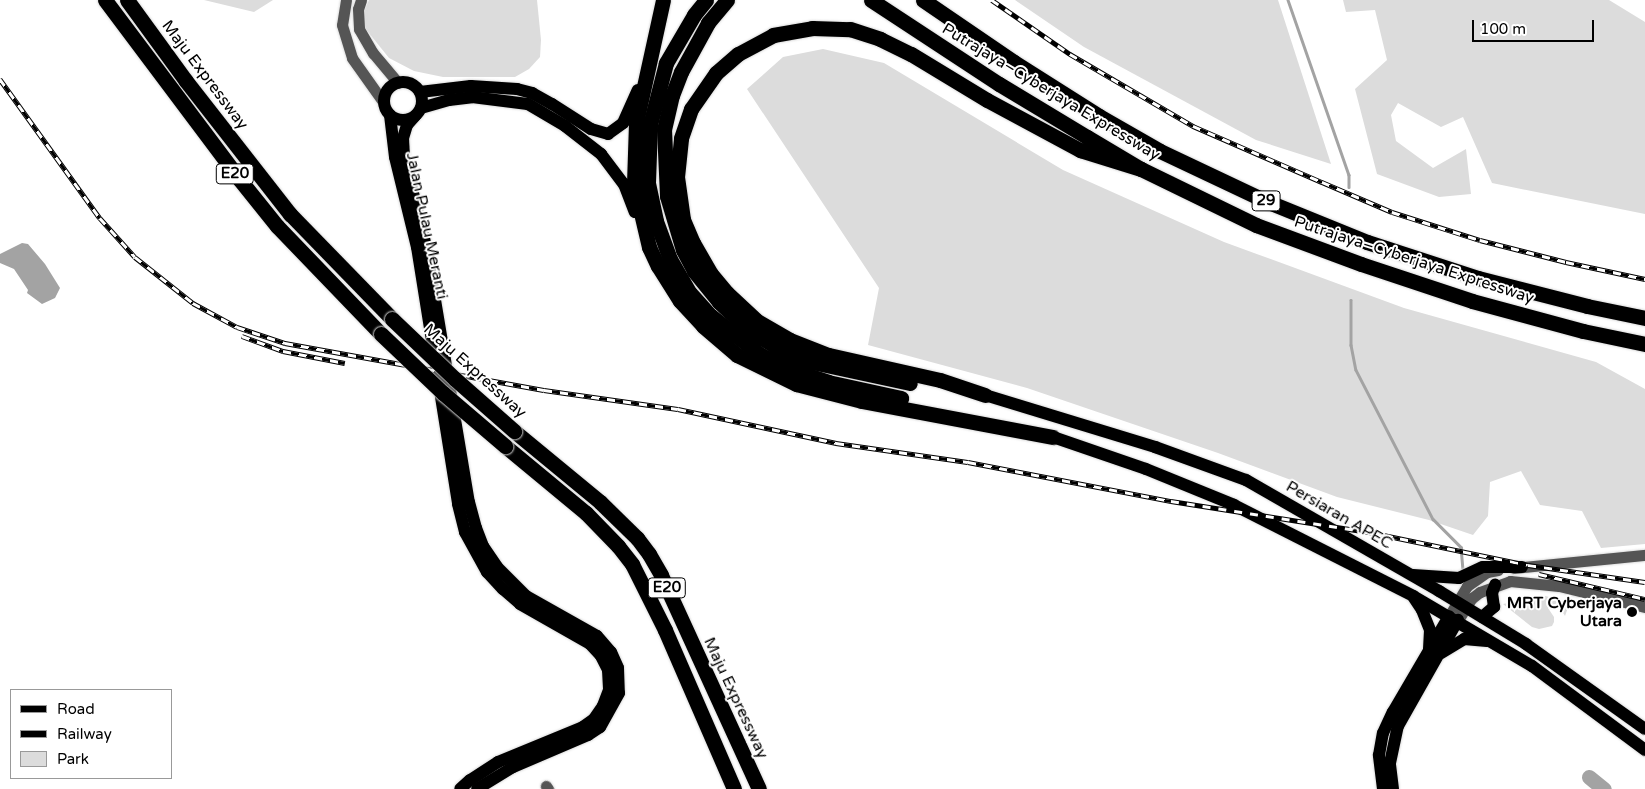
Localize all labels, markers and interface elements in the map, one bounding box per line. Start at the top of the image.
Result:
scale bar [1475,10,1598,42]
street label: Maju Expressway [158,17,252,133]
street label: Putrajaya–Cyberjaya Expressway [939,19,1163,165]
text: 100 m [1480,20,1526,38]
street label: Jalan Pulau Meranti [402,151,452,301]
road number: E20 [215,162,255,186]
road number: 29 [1251,188,1281,214]
street label: Putrajaya–Cyberjaya Expressway [1292,212,1536,308]
street label: Maju Expressway [420,320,530,422]
street label: Persiaran APEC [1283,477,1395,553]
road number: E20 [647,576,687,600]
place label: MRT Cyberjaya Utara [1507,593,1622,631]
marker: MRT Cyberjaya Utara [1626,606,1638,618]
street label: Maju Expressway [699,634,773,762]
legend [10,689,172,779]
text: Road [57,700,95,718]
text: Railway [57,725,112,743]
text: Park [57,750,89,768]

